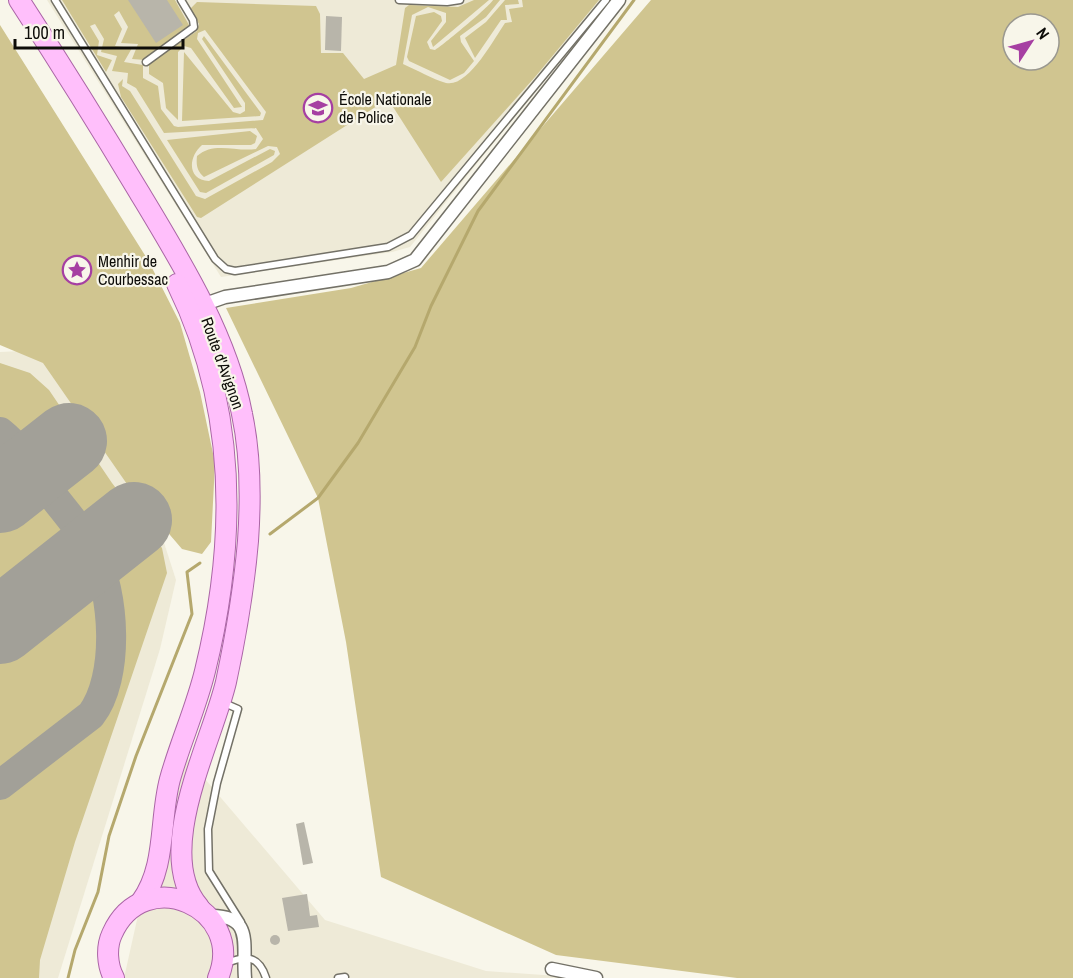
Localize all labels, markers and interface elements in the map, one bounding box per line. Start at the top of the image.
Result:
scale bar [15,12,183,50]
north arrow [1001,12,1061,72]
text: 100 m [24,20,65,45]
text: N [1031,23,1055,43]
place label: École Nationale de Police [339,88,432,128]
school or university icon: École Nationale de Police [302,92,334,124]
place label: Menhir de Courbessac [98,250,168,290]
place icon: Menhir de Courbessac [61,254,93,286]
street label: Route d'Avignon [196,314,250,412]

